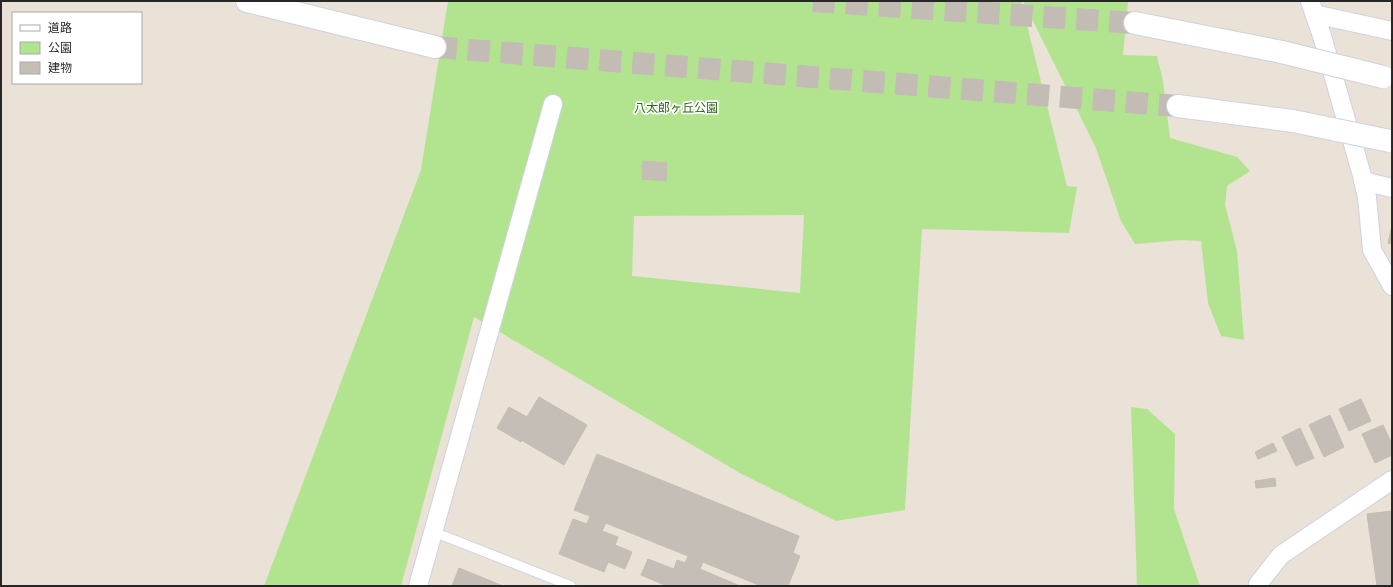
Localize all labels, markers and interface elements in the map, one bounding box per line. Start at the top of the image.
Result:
legend [12,12,142,84]
text: 道路 [48,20,72,36]
text: 公園 [48,40,72,56]
text: 建物 [48,60,72,76]
park label: 八太郎ヶ丘公園 [634,100,718,116]

